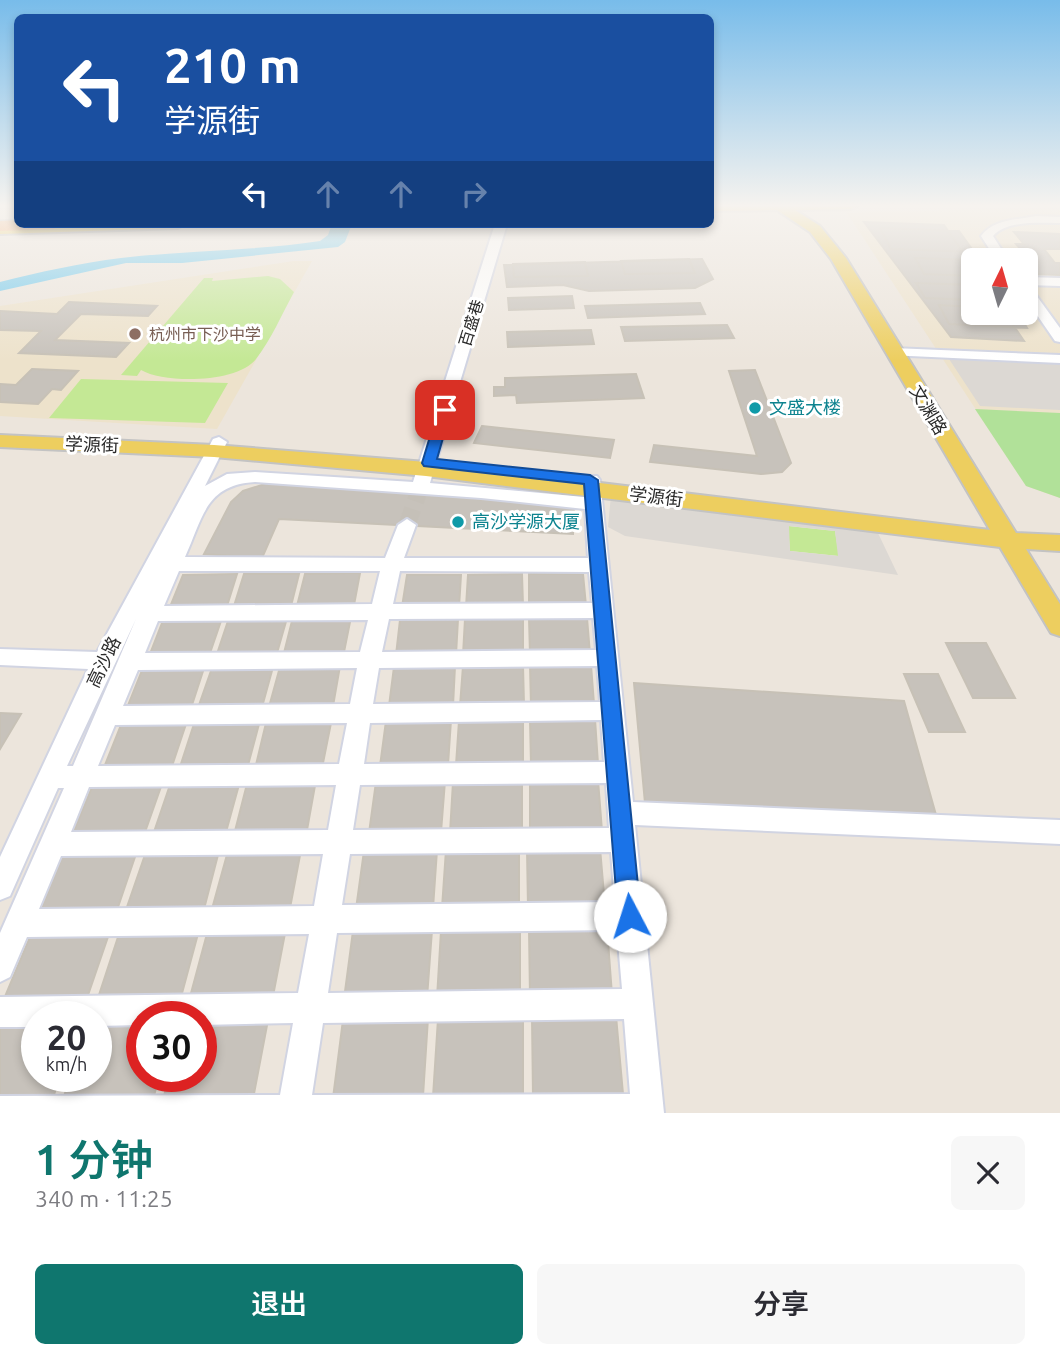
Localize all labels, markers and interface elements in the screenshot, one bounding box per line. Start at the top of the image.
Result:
text: 210 m [164,37,301,92]
icon: left [49,42,140,133]
text: 学源街 [164,102,260,138]
icon: left [236,175,274,213]
icon: ahead [309,175,347,213]
icon: ahead [382,175,420,213]
icon: right [455,175,493,213]
north arrow [961,248,1038,326]
map controls [961,248,1038,325]
street label: 百盛巷 [455,297,487,349]
place label: 杭州市下沙中学 [149,325,261,343]
marker: 杭州市下沙中学 [127,326,143,342]
pin [415,380,475,440]
street label: 文渊路 [906,381,951,438]
icon: arrive [426,391,464,429]
place label: 文盛大楼 [769,397,841,417]
marker: 文盛大楼 [747,400,763,416]
street label: 学源街 [65,433,119,455]
street label: 学源街 [628,483,684,509]
place label: 高沙学源大厦 [472,511,580,531]
marker: 高沙学源大厦 [450,514,466,530]
street label: 高沙路 [82,633,124,690]
position arrow [593,879,667,953]
speed limit sign: 30 [126,1001,217,1092]
text: 20 [47,1017,86,1057]
text: km/h [46,1054,87,1074]
text: 1 分钟 [35,1136,153,1183]
button: close [951,1136,1025,1210]
text: 340 m · 11:25 [35,1186,173,1211]
button: 退出 [35,1264,523,1344]
button: 分享 [537,1264,1025,1344]

